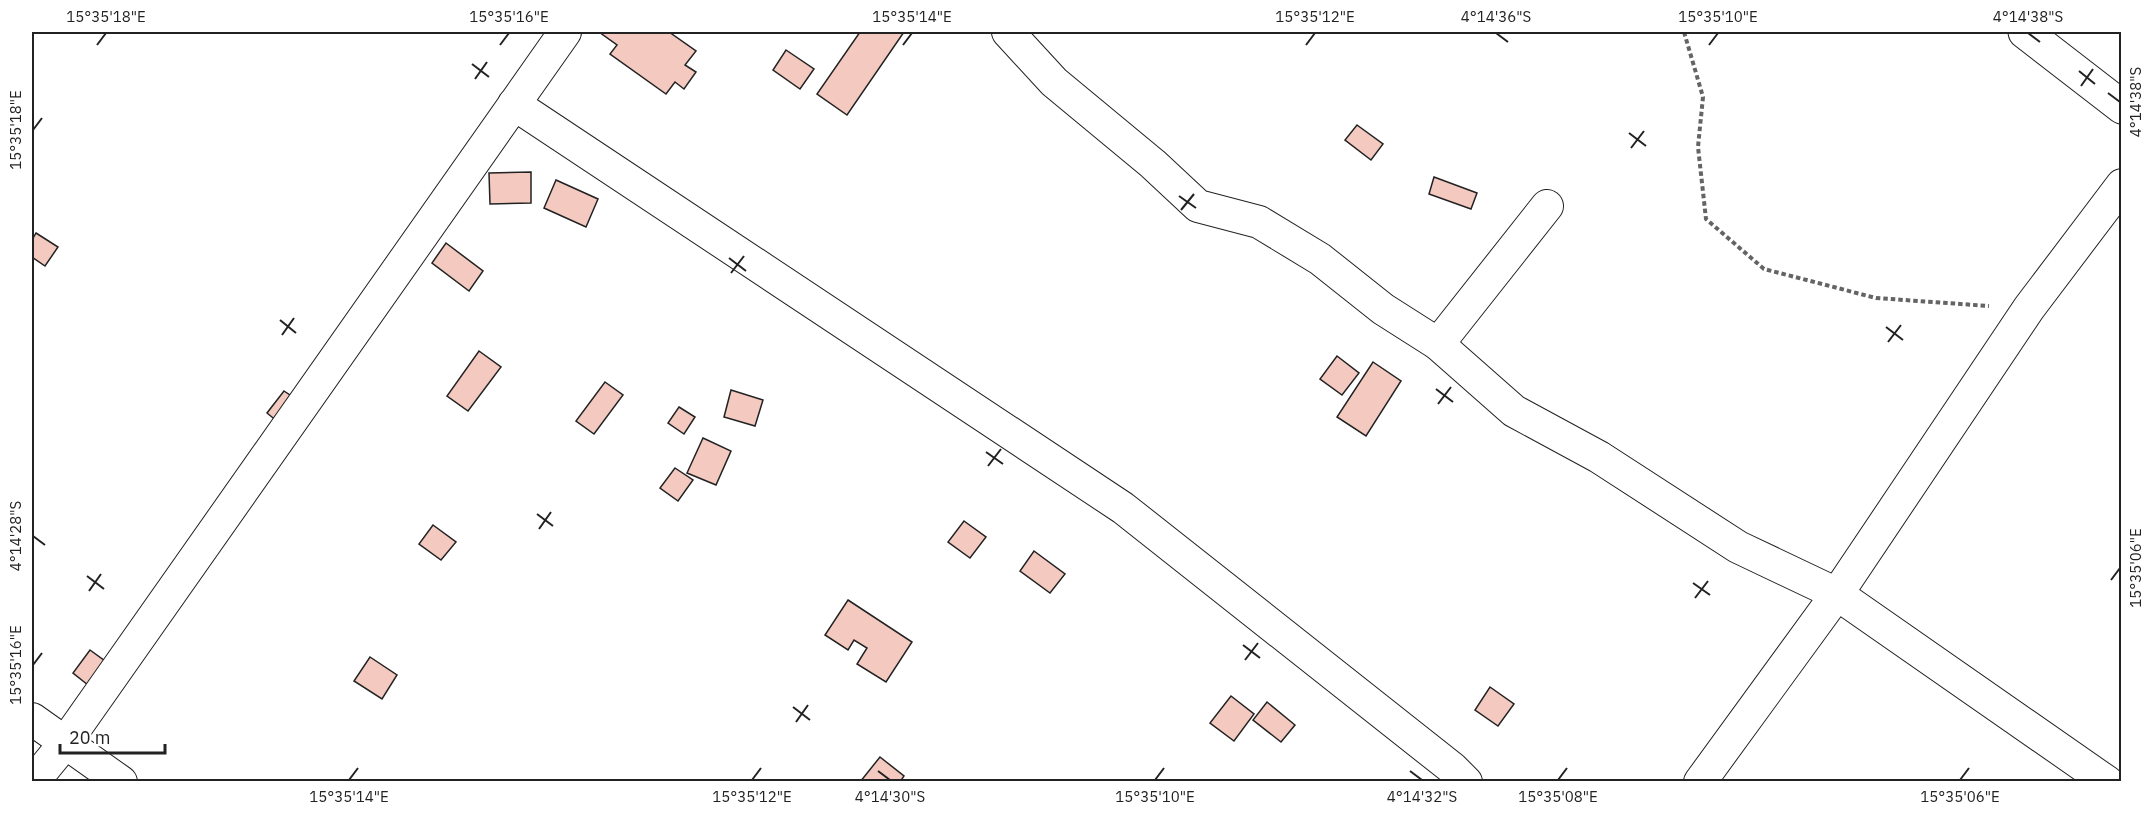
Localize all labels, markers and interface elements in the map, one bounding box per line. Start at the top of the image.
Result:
text: 15°35'18"E [66,7,146,26]
text: 15°35'16"E [469,7,549,26]
text: 15°35'14"E [872,7,952,26]
text: 15°35'12"E [1275,7,1355,26]
text: 4°14'36"S [1461,7,1531,26]
text: 15°35'10"E [1678,7,1758,26]
text: 4°14'38"S [1993,7,2063,26]
text: 4°14'38"S [2126,67,2145,137]
text: 15°35'18"E [6,90,25,170]
text: 4°14'28"S [6,501,25,571]
text: 15°35'06"E [2126,528,2145,608]
text: 15°35'16"E [6,625,25,705]
scale bar [60,717,165,755]
text: 20 m [69,726,111,749]
text: 15°35'14"E [309,787,389,806]
text: 15°35'12"E [712,787,792,806]
text: 4°14'30"S [855,787,925,806]
text: 15°35'10"E [1115,787,1195,806]
text: 4°14'32"S [1387,787,1457,806]
text: 15°35'08"E [1518,787,1598,806]
text: 15°35'06"E [1920,787,2000,806]

